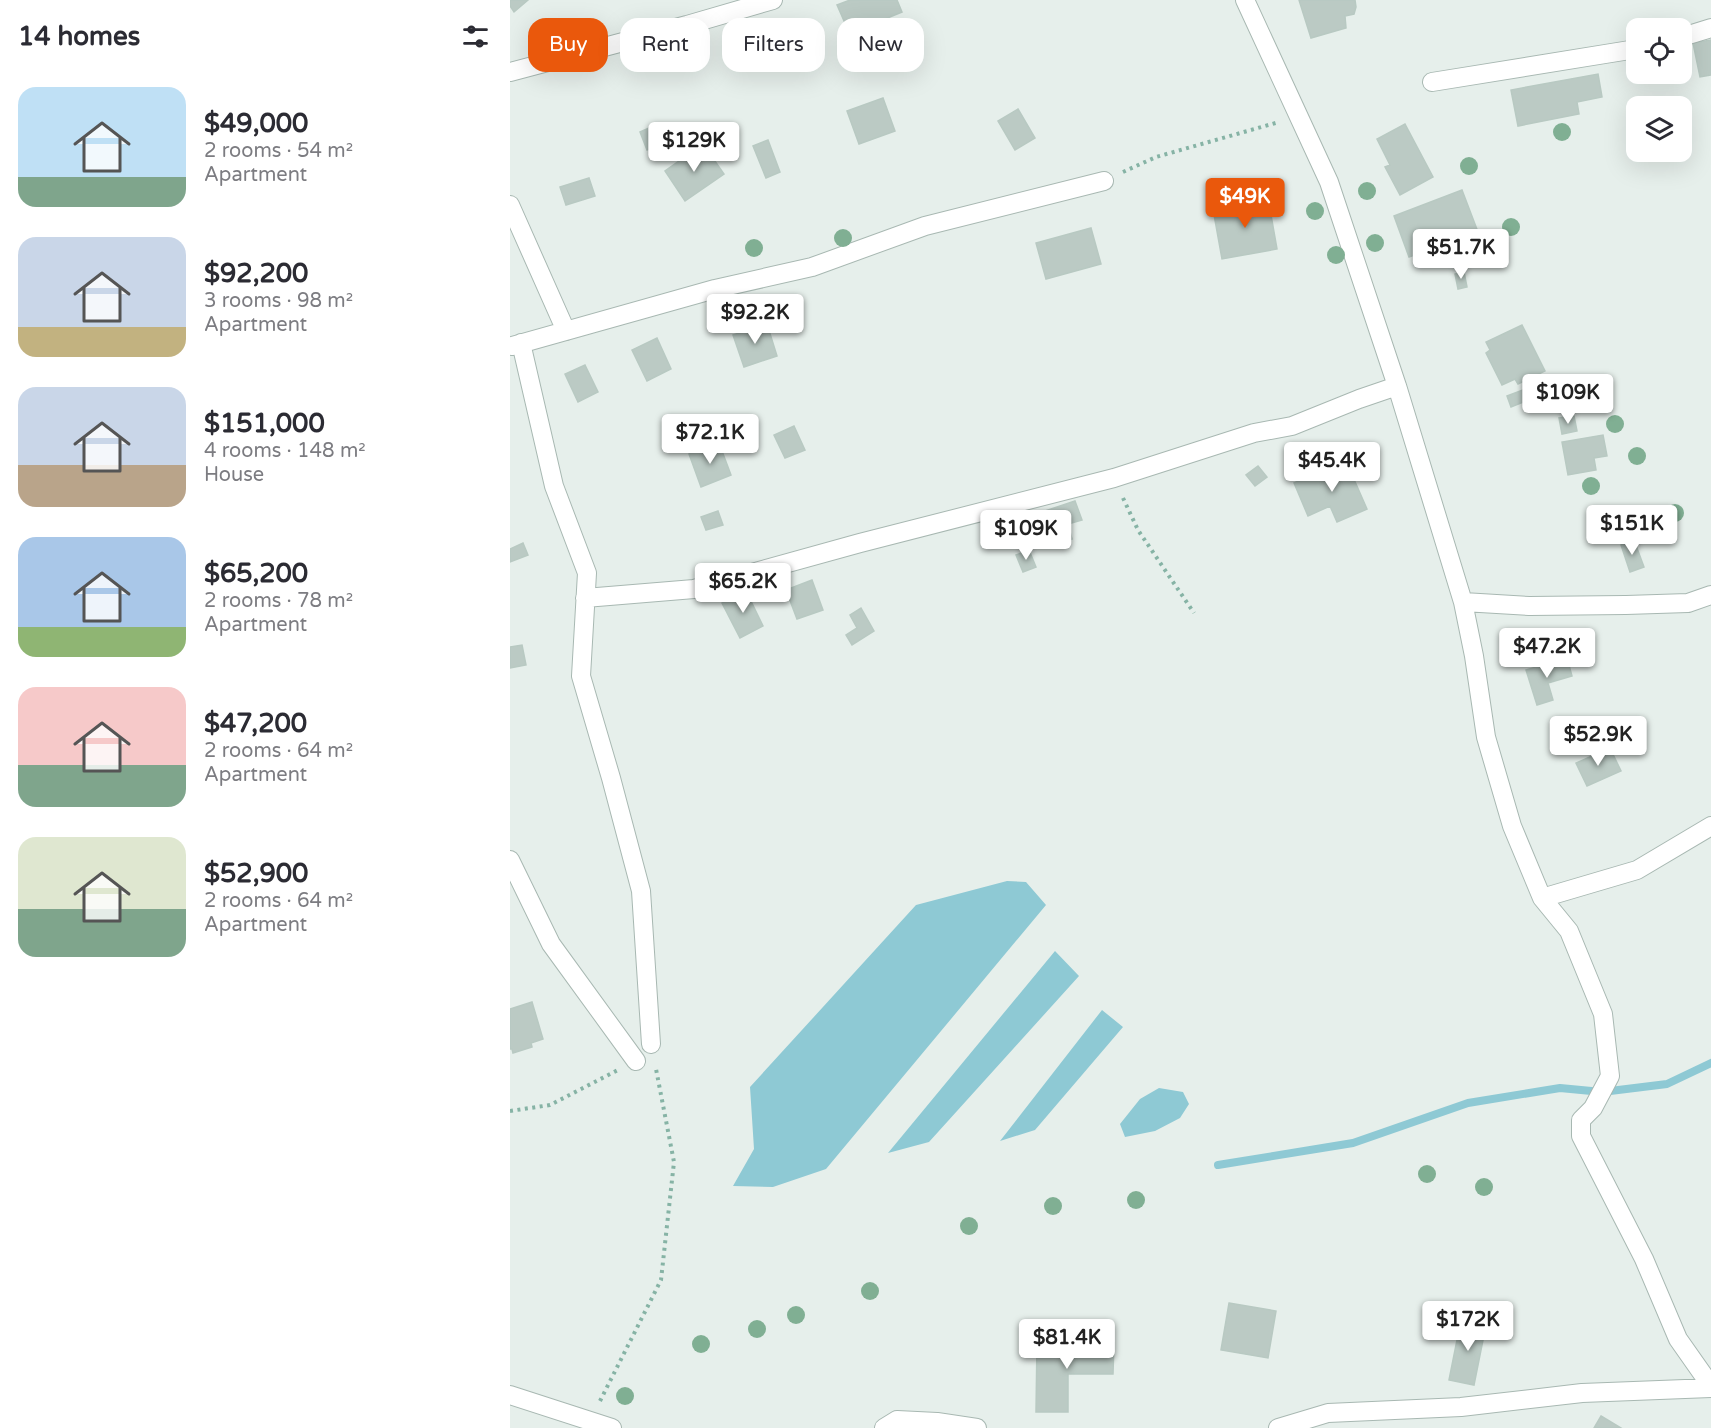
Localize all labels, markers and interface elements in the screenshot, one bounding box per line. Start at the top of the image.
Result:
chip: Buy [528,18,608,72]
chip: Rent [620,18,710,72]
chip: Filters [722,18,825,72]
chip: New [837,18,924,72]
map controls [1626,18,1692,162]
button: locate [1626,18,1692,84]
icon: filters [459,20,492,53]
text: 14 homes [18,21,140,52]
button: layers [1626,96,1692,162]
text: $49,000 [204,108,308,139]
icon: home [66,111,138,183]
pin: $129K [652,122,736,173]
text: $129K [662,129,726,153]
text: 2 rooms · 54 m² [204,139,353,163]
text: Apartment [204,163,307,187]
pin: $49K [1209,178,1281,229]
text: $49K [1220,185,1270,209]
pin: $51.7K [1412,229,1510,280]
text: $51.7K [1427,236,1495,260]
text: $92,200 [204,258,308,289]
icon: home [66,261,138,333]
text: 3 rooms · 98 m² [204,289,353,313]
pin: $92.2K [706,294,804,345]
text: $92.2K [721,301,789,325]
text: Apartment [204,313,307,337]
pin: $109K [1526,374,1610,425]
text: $109K [1536,381,1600,405]
text: $151,000 [204,408,325,439]
icon: home [66,411,138,483]
pin: $72.1K [661,414,759,465]
text: $72.1K [676,421,744,445]
text: 4 rooms · 148 m² [204,439,366,463]
pin: $45.4K [1283,442,1381,493]
text: $45.4K [1298,449,1366,473]
text: House [204,463,264,487]
pin: $151K [1590,505,1674,556]
pin: $109K [984,510,1068,561]
text: $151K [1600,512,1664,536]
text: $109K [994,517,1058,541]
text: $65,200 [204,558,308,589]
icon: home [66,561,138,633]
pin: $65.2K [694,563,792,614]
text: $65.2K [709,570,777,594]
text: 2 rooms · 78 m² [204,589,353,613]
text: Apartment [204,613,307,637]
pin: $47.2K [1498,628,1596,679]
text: $47.2K [1513,635,1581,659]
text: $47,200 [204,708,307,739]
icon: home [66,711,138,783]
pin: $52.9K [1549,716,1647,767]
text: $52.9K [1564,723,1632,747]
text: 2 rooms · 64 m² [204,739,353,763]
text: Apartment [204,763,307,787]
text: $52,900 [204,858,308,889]
icon: home [66,861,138,933]
text: 2 rooms · 64 m² [204,889,353,913]
text: Apartment [204,913,307,937]
pin: $172K [1426,1301,1510,1352]
text: $172K [1436,1308,1500,1332]
pin: $81.4K [1018,1319,1116,1370]
text: $81.4K [1033,1326,1101,1350]

